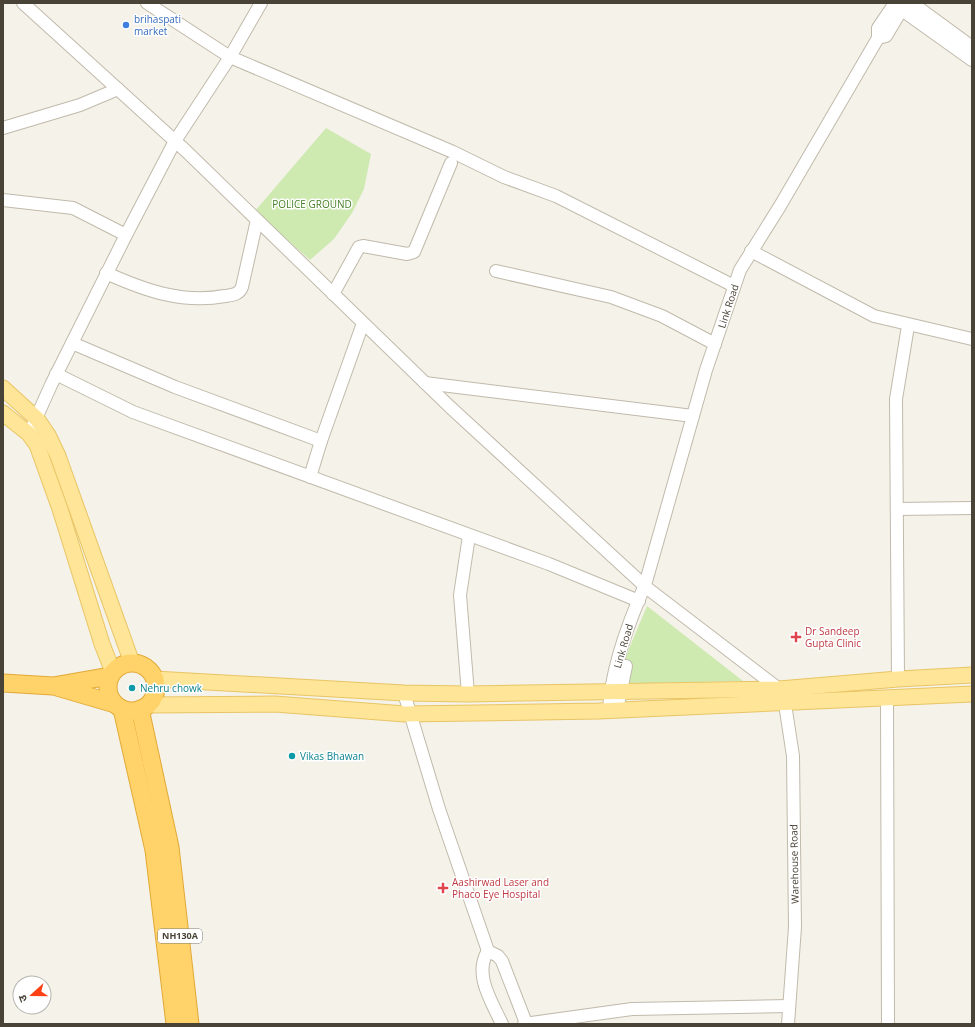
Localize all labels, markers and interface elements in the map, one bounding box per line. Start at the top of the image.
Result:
place label: brihaspati market [134,12,181,38]
marker: brihaspati market [121,20,131,30]
park label: POLICE GROUND [272,197,352,211]
street label: Link Road [714,282,742,330]
street label: Link Road [610,622,636,670]
place label: Dr Sandeep Gupta Clinic [805,624,861,650]
marker: Dr Sandeep Gupta Clinic [790,631,802,643]
place label: Nehru chowk [140,681,203,695]
marker: Nehru chowk [127,683,137,693]
place label: Vikas Bhawan [300,749,364,763]
marker: Vikas Bhawan [287,751,297,761]
street label: Warehouse Road [786,824,802,904]
place label: Aashirwad Laser and Phaco Eye Hospital [452,875,549,901]
marker: Aashirwad Laser and Phaco Eye Hospital [437,882,449,894]
road number: NH130A [158,929,202,943]
north arrow [12,975,52,1015]
text: उ [14,993,30,1004]

